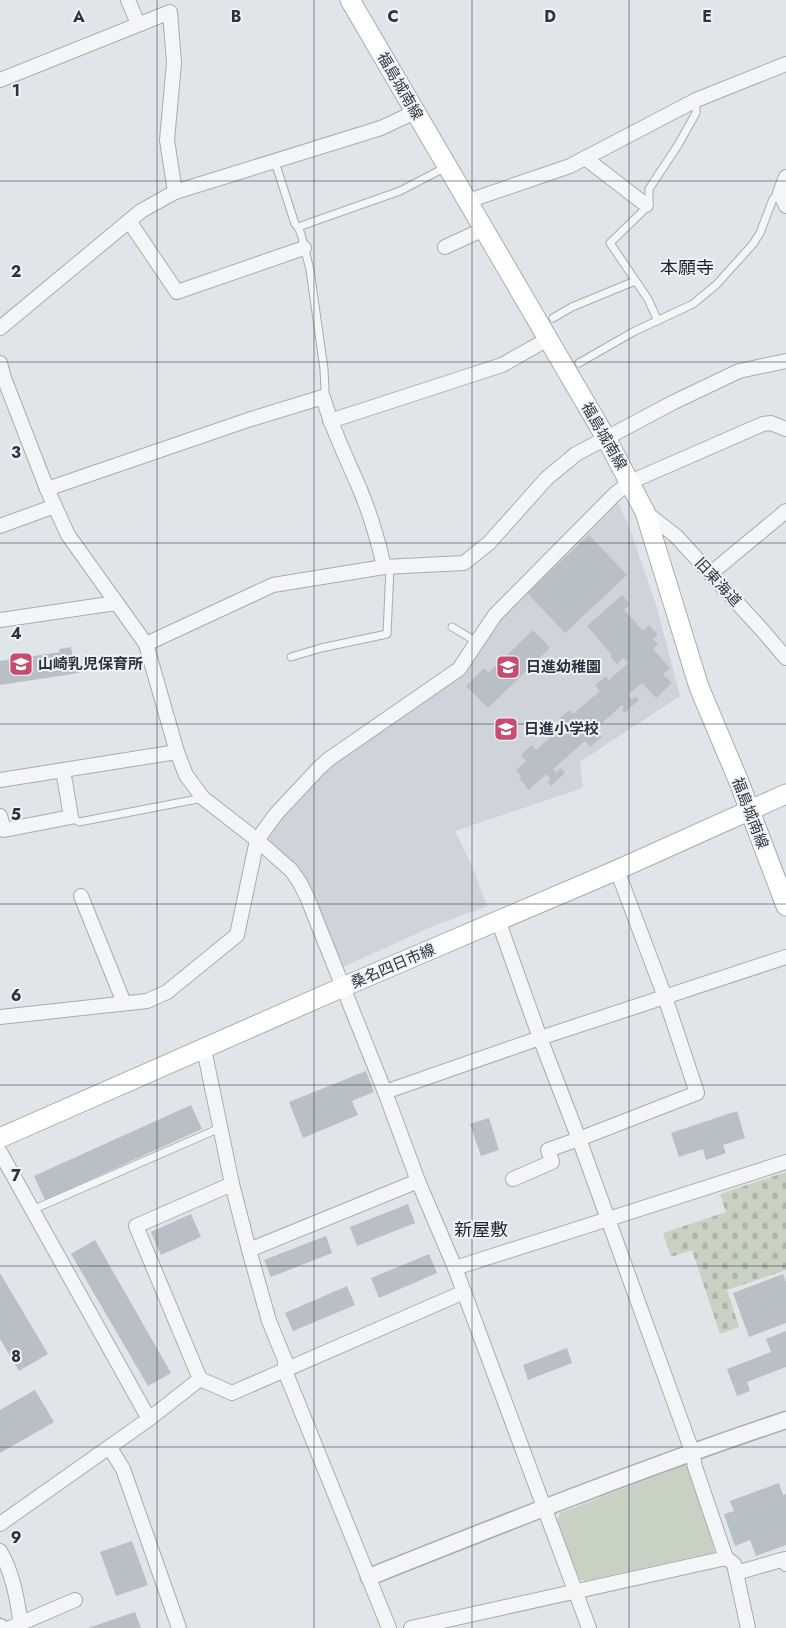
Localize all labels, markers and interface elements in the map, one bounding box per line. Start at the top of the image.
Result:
text: A [72,5,85,28]
text: B [231,5,241,28]
text: C [387,5,399,28]
text: D [544,5,556,28]
text: E [702,5,712,28]
street label: 福島城南線 [372,48,428,124]
text: 1 [12,79,20,102]
district label: 本願寺 [660,255,714,281]
text: 2 [11,260,21,283]
street label: 福島城南線 [576,398,632,474]
text: 3 [11,441,21,464]
street label: 旧東海道 [689,553,747,611]
text: 4 [10,622,22,645]
school or university icon: 山崎乳児保育所 [8,651,34,677]
place label: 山崎乳児保育所 [38,653,143,675]
school or university icon: 日進幼稚園 [495,654,521,680]
place label: 日進幼稚園 [526,656,601,678]
school or university icon: 日進小学校 [493,716,519,742]
place label: 日進小学校 [524,718,599,740]
street label: 福島城南線 [726,774,774,852]
text: 5 [11,803,21,826]
street label: 桑名四日市線 [347,938,439,994]
text: 6 [11,984,21,1007]
text: 7 [11,1164,21,1187]
district label: 新屋敷 [454,1217,508,1243]
text: 8 [11,1345,21,1368]
text: 9 [11,1526,21,1549]

